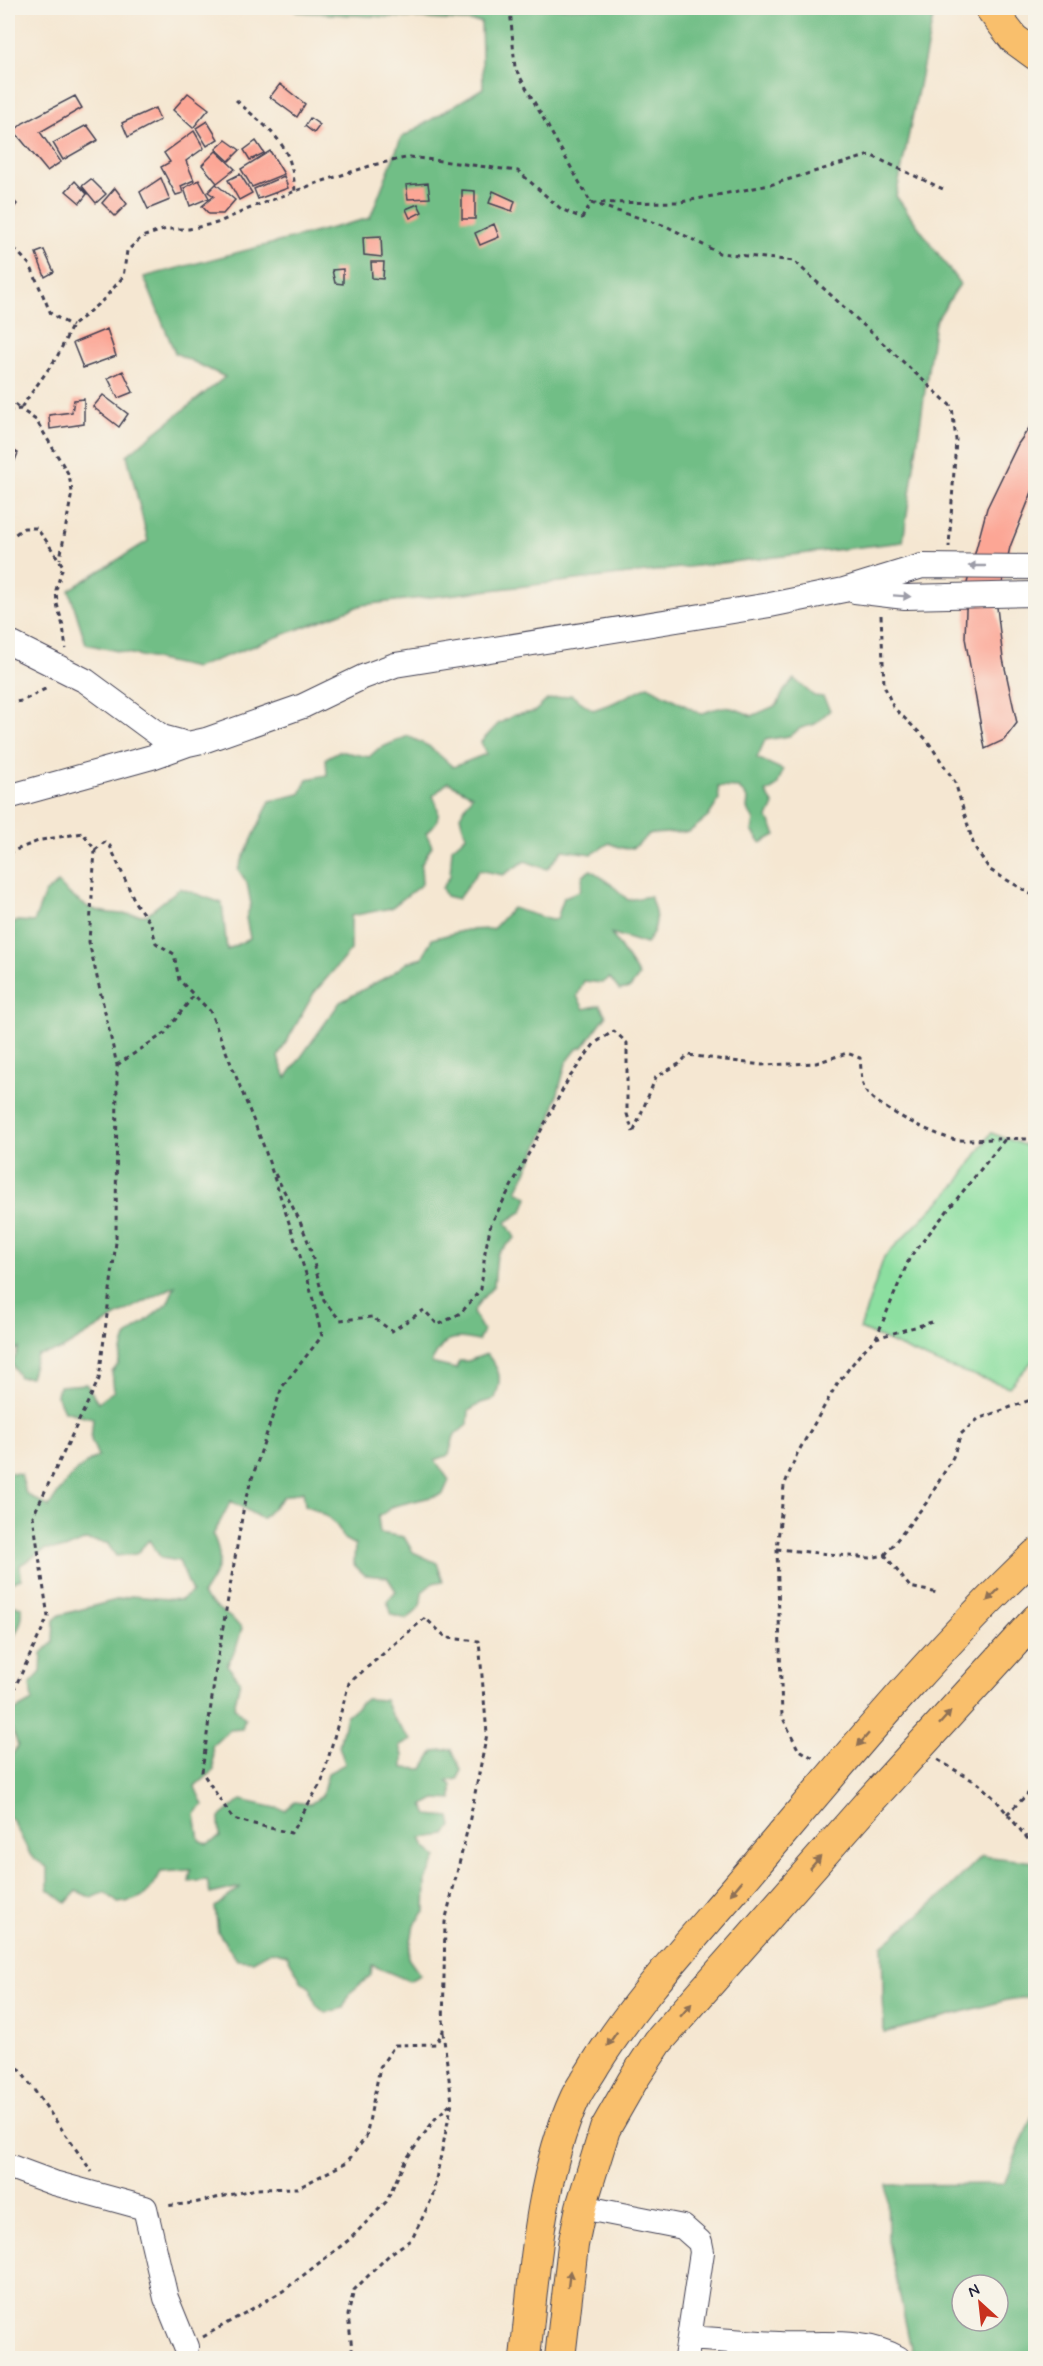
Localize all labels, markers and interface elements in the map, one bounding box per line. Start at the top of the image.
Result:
one-way arrow [968,561,987,571]
one-way arrow [893,591,912,601]
one-way arrow [987,1587,1001,1601]
one-way arrow [938,1710,952,1725]
one-way arrow [857,1732,870,1747]
one-way arrow [808,1856,822,1871]
one-way arrow [730,1880,743,1895]
one-way arrow [679,2003,692,2018]
one-way arrow [606,2030,618,2046]
one-way arrow [564,2270,574,2289]
north arrow [950,2273,1010,2333]
text: N [964,2279,983,2303]

